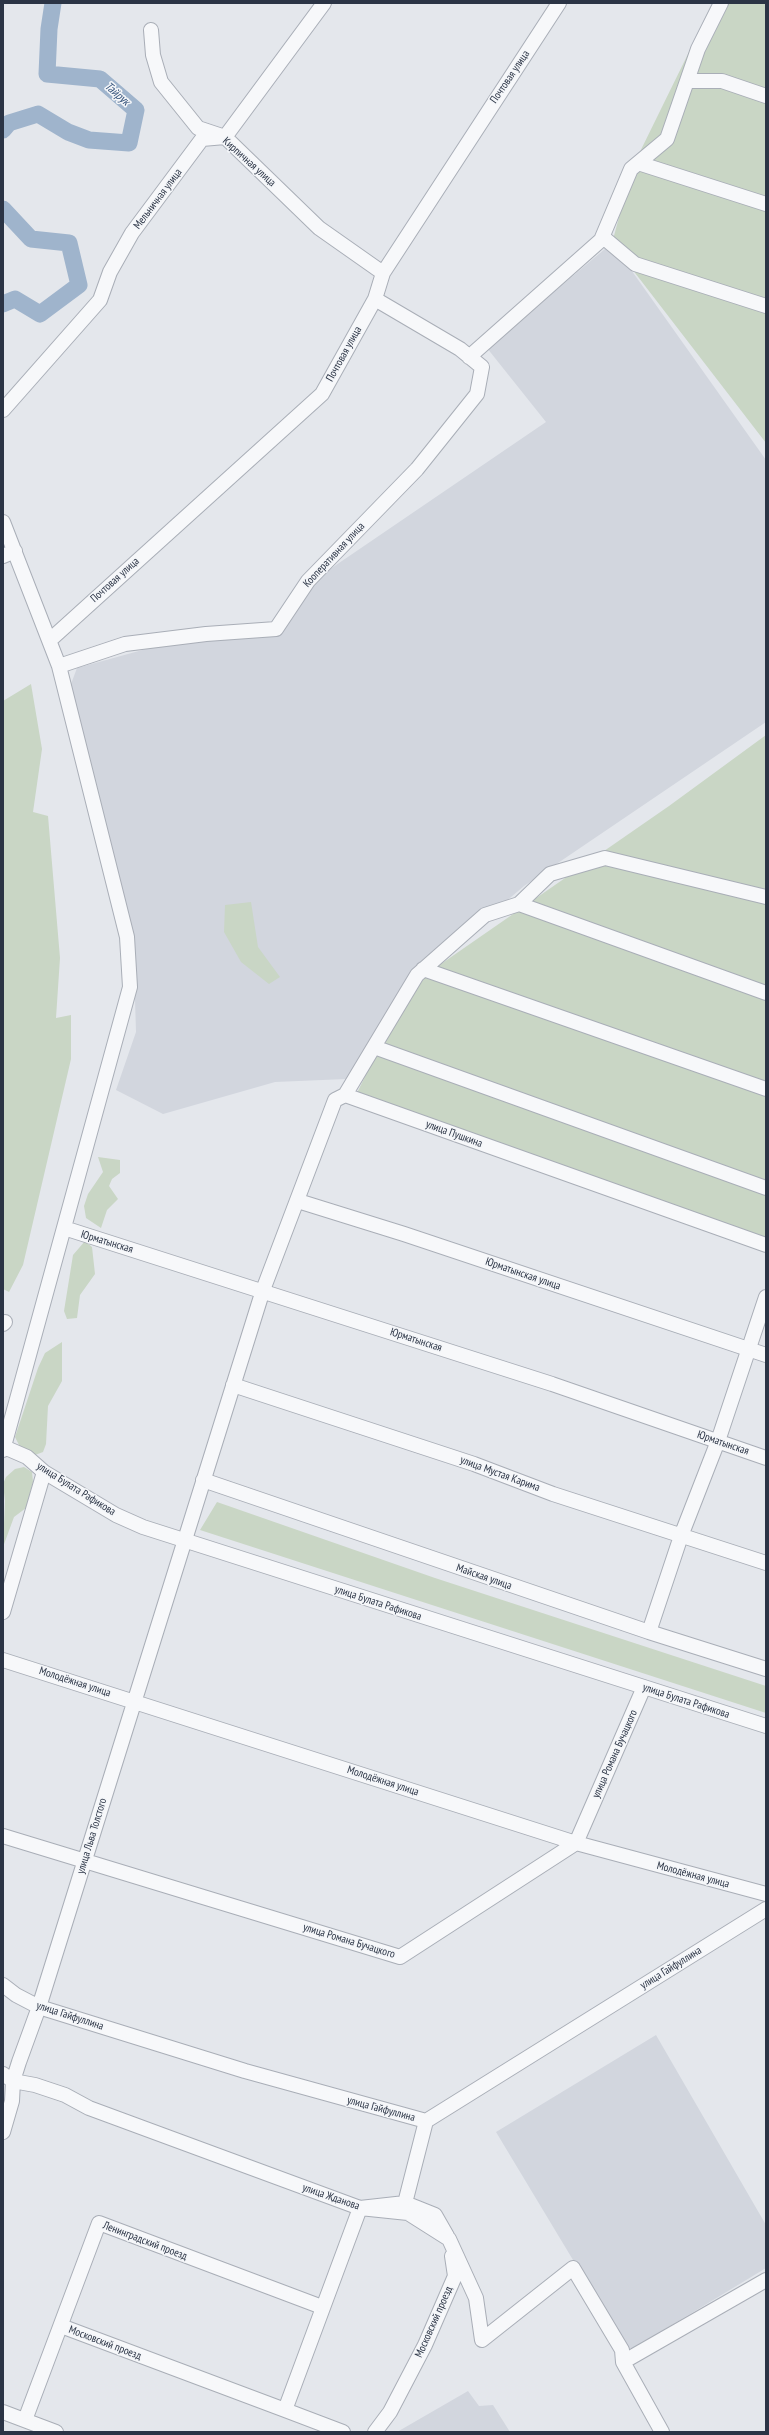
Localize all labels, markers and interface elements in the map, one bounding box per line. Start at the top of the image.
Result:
street label: Почтовая улица [487,48,533,106]
water label: Тайрук [101,79,133,109]
street label: Кирпичная улица [220,135,278,189]
street label: Мельничная улица [131,166,185,232]
street label: Почтовая улица [323,324,365,384]
street label: Кооперативная улица [301,520,367,590]
street label: Почтовая улица [88,555,142,605]
street label: улица Пушкина [424,1118,484,1150]
street label: Юрматынская [79,1228,135,1256]
street label: Юрматынская улица [484,1255,562,1293]
street label: Юрматынская [388,1325,444,1355]
street label: Юрматынская [695,1428,751,1458]
street label: улица Мустая Карима [458,1453,542,1495]
street label: улица Булата Рафикова [34,1459,118,1519]
street label: Майская улица [454,1561,514,1593]
street label: улица Булата Рафикова [333,1583,423,1623]
street label: Молодёжная улица [38,1664,112,1700]
street label: улица Булата Рафикова [641,1681,731,1721]
street label: улица Романа Бучацкого [590,1708,640,1800]
street label: Молодёжная улица [346,1763,420,1799]
street label: улица Льва Толстого [74,1797,110,1875]
street label: Молодёжная улица [655,1859,731,1891]
street label: улица Романа Бучацкого [301,1921,397,1961]
street label: улица Гайфуллина [638,1944,704,1992]
street label: улица Гайфуллина [35,1999,105,2033]
street label: улица Гайфуллина [346,2094,416,2124]
street label: улица Жданова [301,2181,361,2213]
street label: Ленинградский проезд [101,2219,189,2263]
street label: Московский проезд [412,2284,456,2360]
street label: Московский проезд [67,2323,143,2363]

